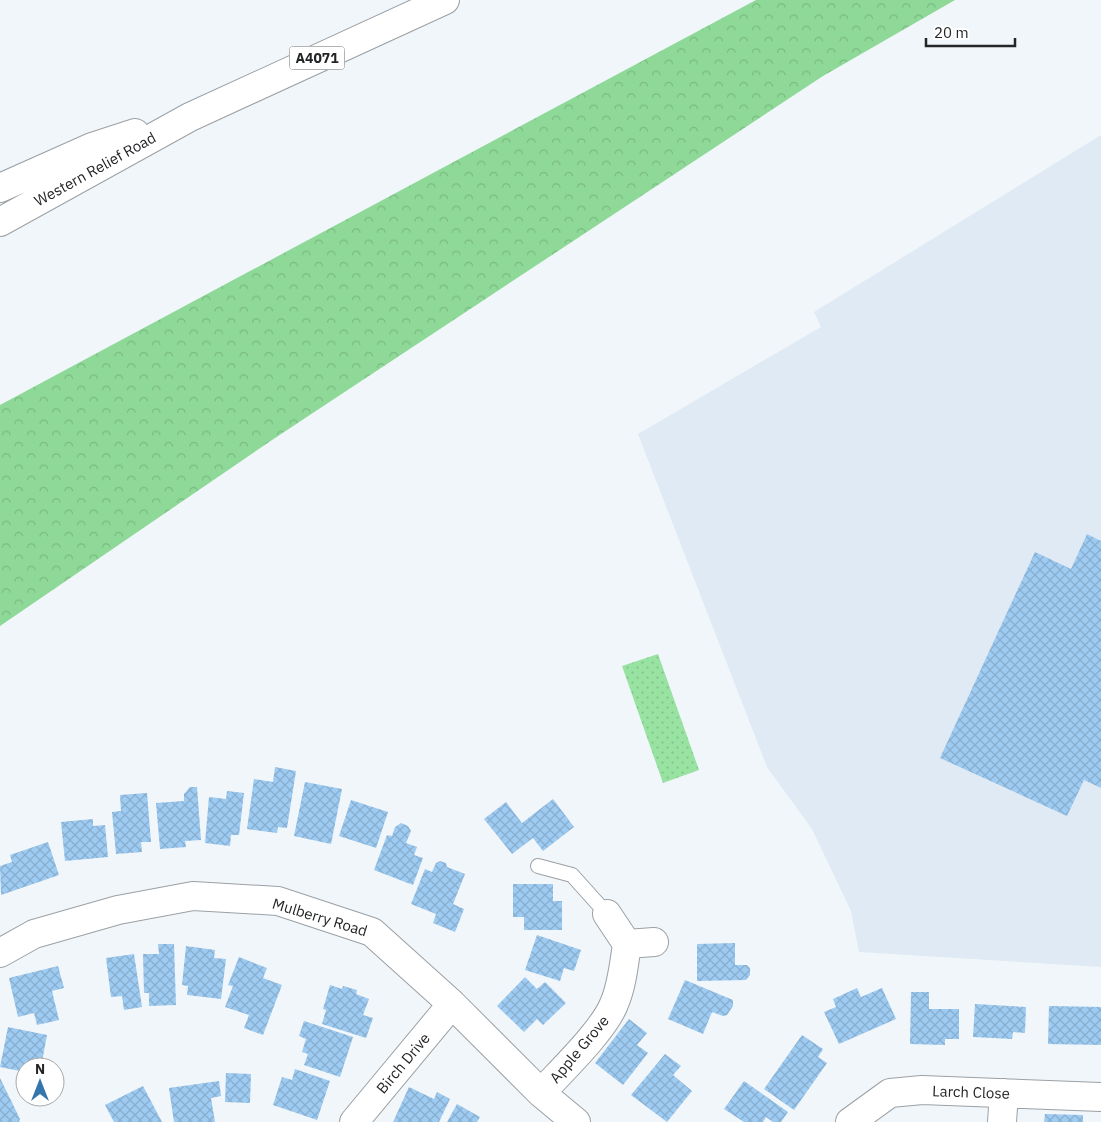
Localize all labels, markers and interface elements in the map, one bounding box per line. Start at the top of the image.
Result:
scale bar [926,15,1015,47]
text: 20 m [934,23,969,42]
road number: A4071 [290,46,344,70]
street label: Western Relief Road [31,128,159,210]
street label: Mulberry Road [270,894,370,940]
street label: Apple Grove [545,1011,613,1087]
street label: Birch Drive [372,1029,434,1097]
north arrow [15,1057,65,1107]
text: N [35,1060,45,1078]
street label: Larch Close [932,1081,1010,1103]

